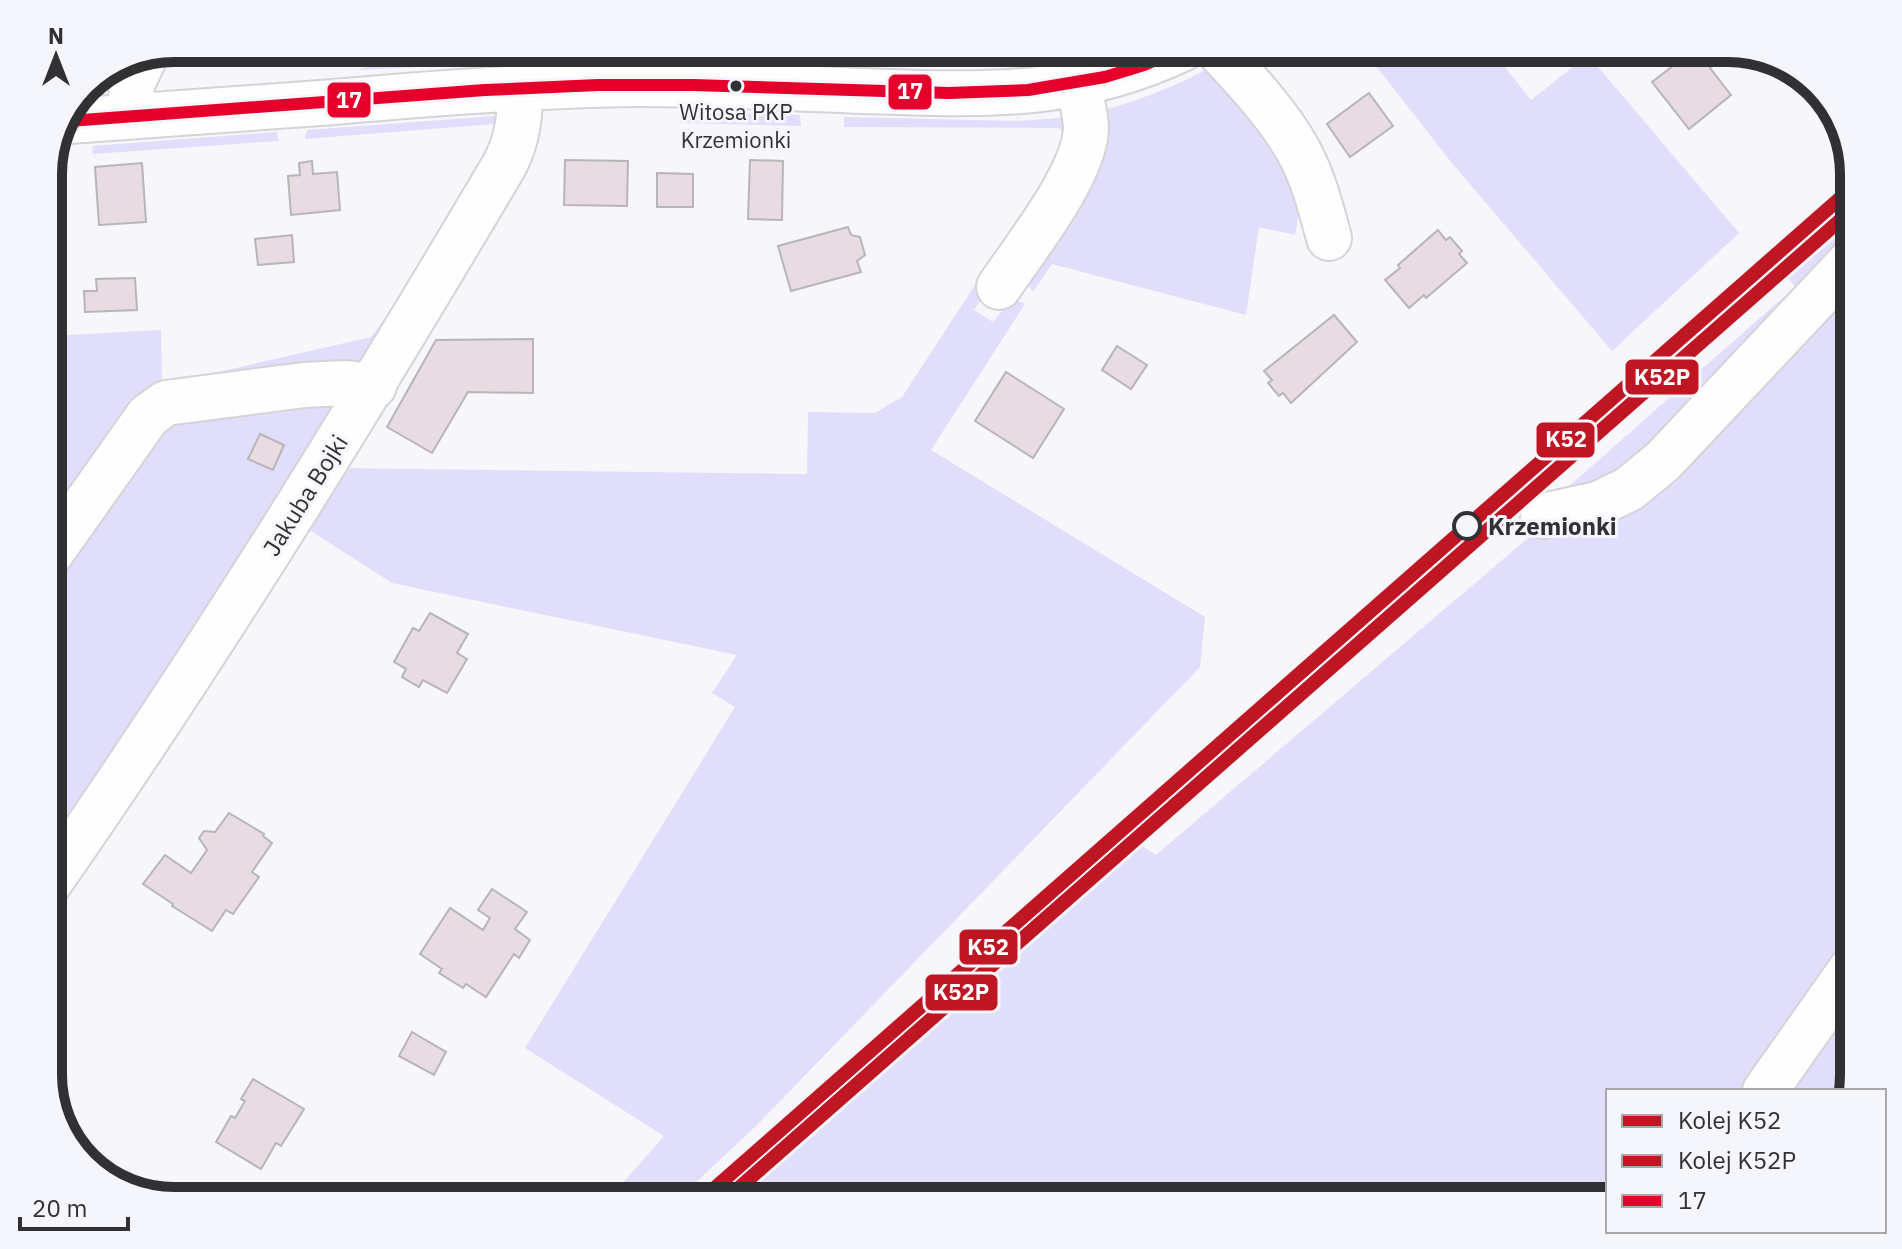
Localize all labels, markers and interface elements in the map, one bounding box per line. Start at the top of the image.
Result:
north arrow [16,16,96,96]
text: N [48,21,64,50]
line badge: 17 [887,73,933,111]
text: 17 [897,76,923,105]
marker: Witosa PKP Krzemionki [728,78,744,94]
line badge: 17 [326,81,372,119]
text: 17 [336,85,362,114]
place label: Witosa PKP Krzemionki [679,97,793,154]
line badge: K52P [1624,358,1700,396]
text: K52P [1634,362,1690,391]
line badge: K52 [1535,421,1596,459]
text: K52 [1545,424,1587,453]
street label: Jakuba Bojki [255,428,355,562]
place label: Krzemionki [1488,510,1617,542]
marker: Krzemionki [1453,512,1481,540]
line badge: K52 [958,928,1019,966]
text: K52 [967,932,1009,961]
line badge: K52P [924,973,999,1012]
text: K52P [933,977,989,1006]
legend [1606,1089,1886,1233]
text: Kolej K52 [1678,1104,1781,1136]
text: Kolej K52P [1678,1144,1796,1176]
scale bar [20,1181,128,1231]
text: 17 [1678,1184,1707,1216]
text: 20 m [32,1192,87,1224]

